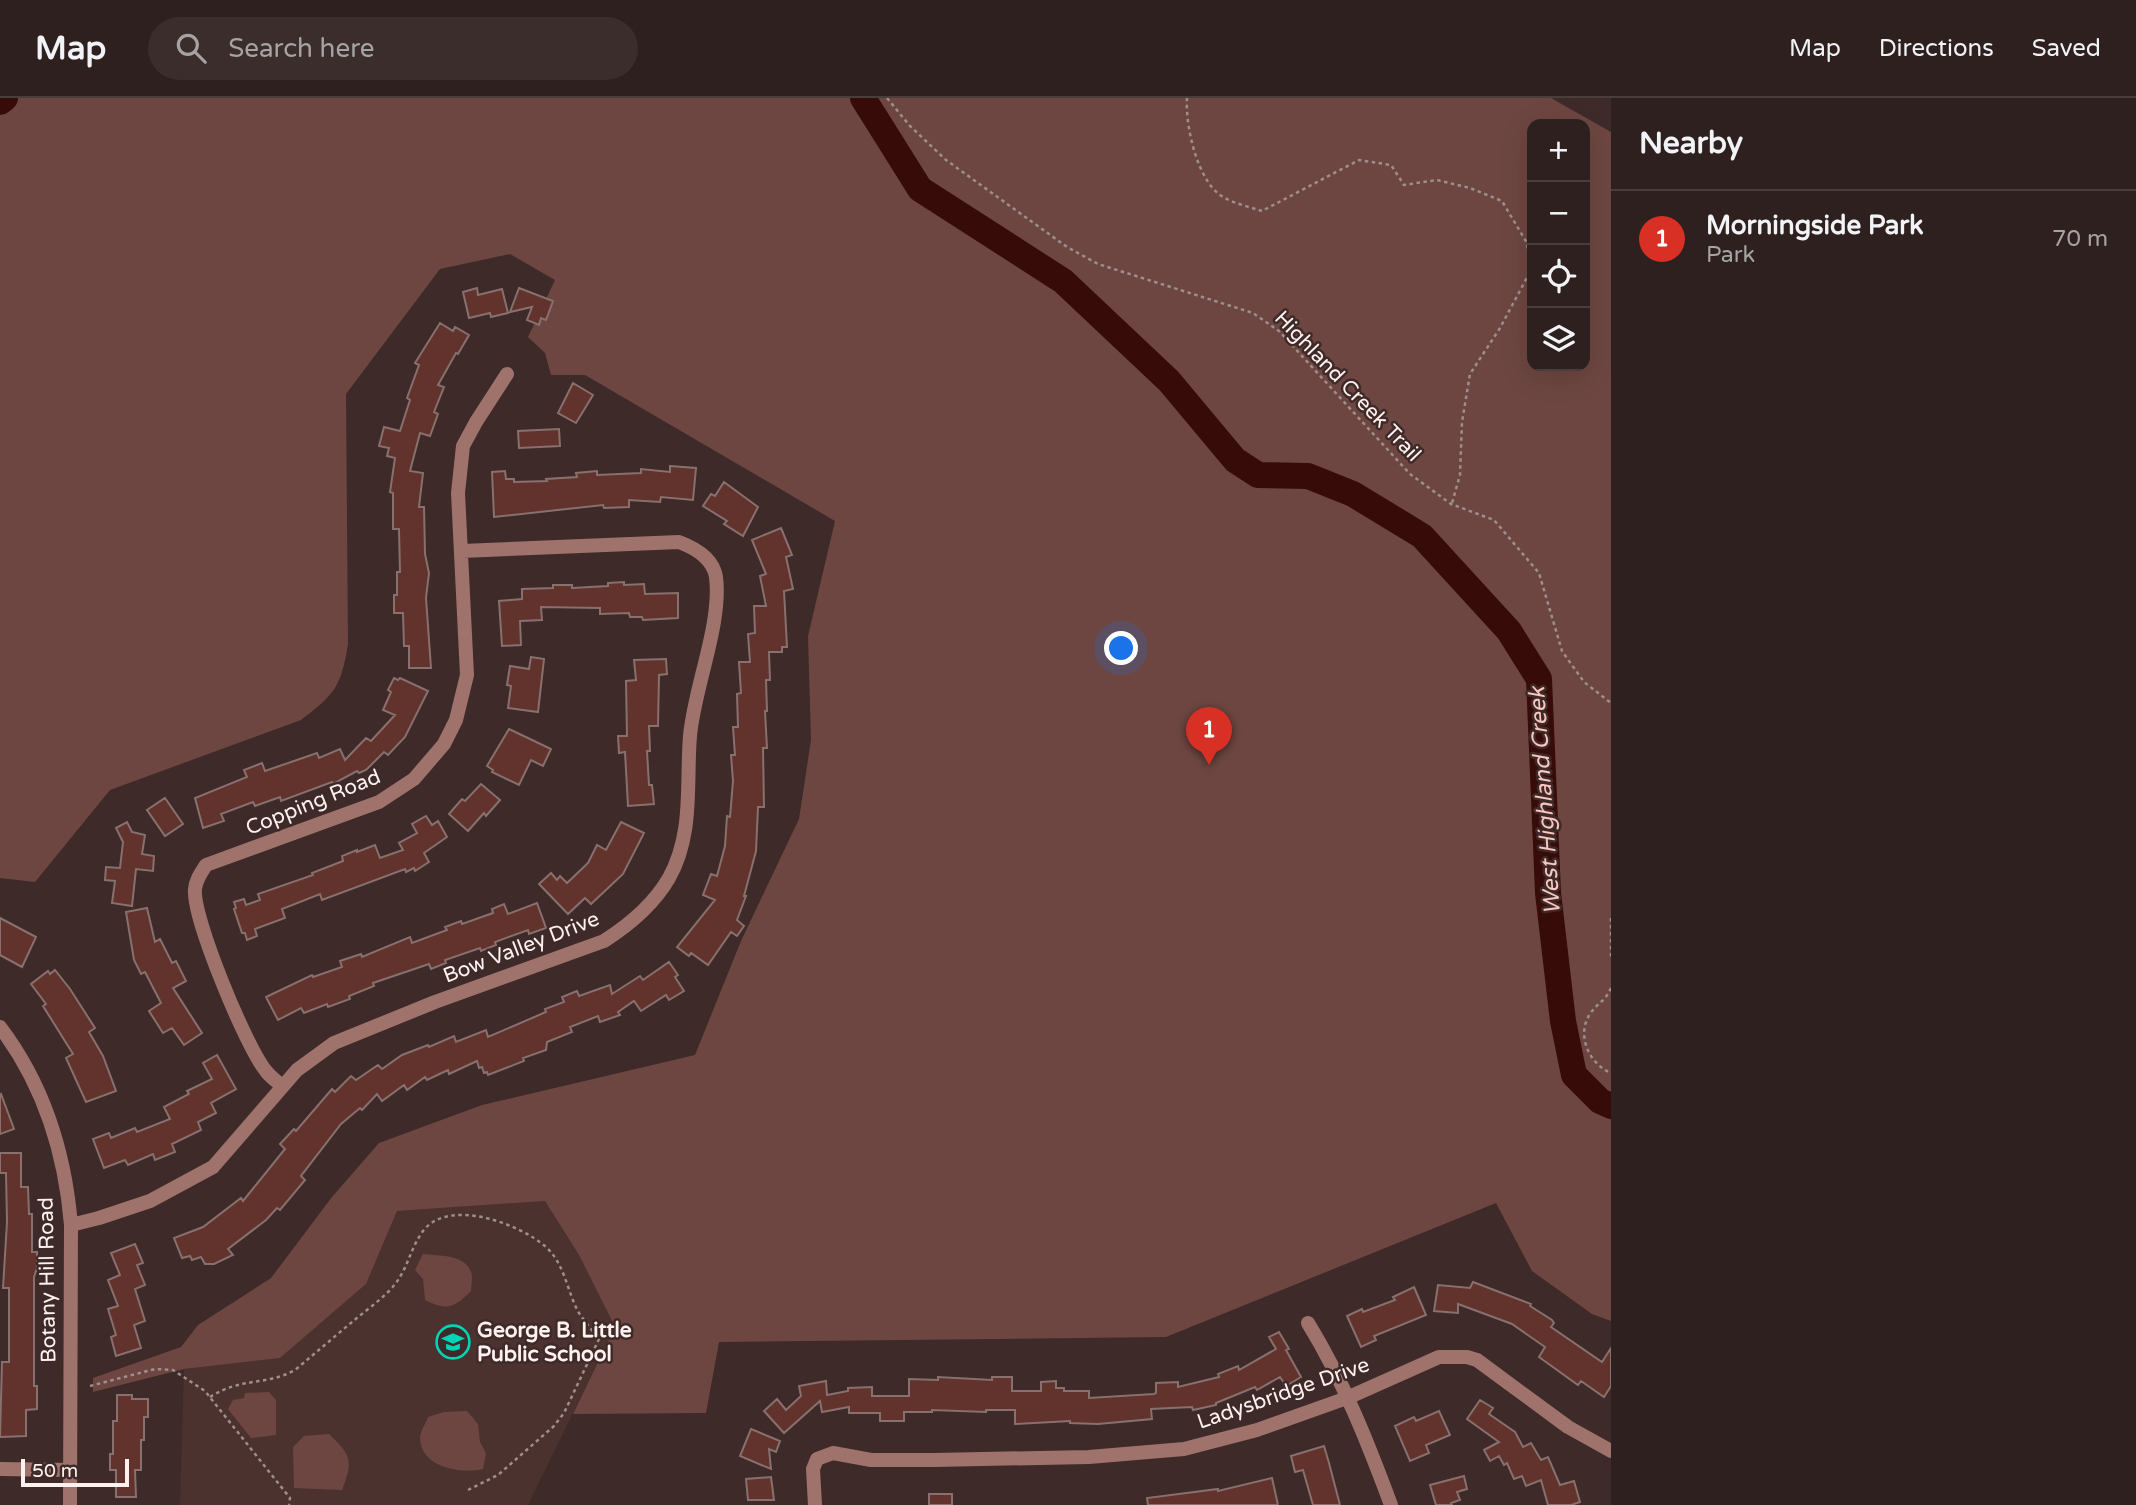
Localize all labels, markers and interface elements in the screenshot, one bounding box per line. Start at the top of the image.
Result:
search box [148,17,638,80]
text: Map [35,29,106,68]
icon: search [172,29,210,67]
text: Search here [228,33,374,64]
text: Map [1789,34,1841,63]
text: Directions [1879,34,1994,63]
text: Saved [2032,34,2101,63]
map controls [1527,119,1590,371]
button: + [1527,119,1590,182]
text: Nearby [1639,125,1743,162]
button: − [1527,182,1590,245]
text: Morningside Park [1706,210,1923,241]
text: 1 [1655,225,1669,253]
text: 70 m [2052,225,2108,253]
text: Park [1706,241,1755,269]
button: locate [1527,245,1590,308]
street label: Highland Creek Trail [1269,306,1426,467]
button: layers [1527,308,1590,371]
your location [1104,631,1138,665]
water label: West Highland Creek [1523,685,1567,916]
pin: 1 [1186,707,1232,765]
street label: Copping Road [242,764,384,841]
street label: Bow Valley Drive [440,906,603,989]
street label: Botany Hill Road [34,1197,61,1363]
place label: George B. Little Public School [477,1318,632,1367]
school or university icon: George B. Little Public School [434,1323,472,1361]
street label: Ladysbridge Drive [1194,1352,1373,1435]
scale bar [21,1456,130,1488]
text: 50 m [32,1460,78,1482]

